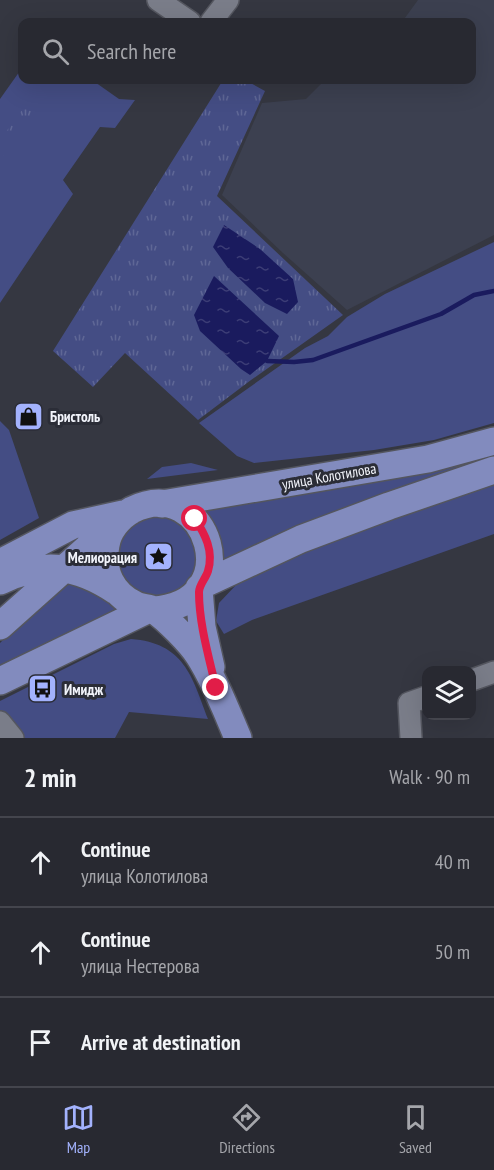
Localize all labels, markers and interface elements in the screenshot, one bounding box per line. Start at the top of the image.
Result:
search box [18,18,476,84]
icon: search [39,35,72,68]
text: Search here [87,37,176,65]
shop icon: Бристоль [13,400,45,432]
place label: Бристоль [50,407,100,426]
street label: улица Колотилова [280,458,378,494]
route start [181,505,207,531]
place icon: Мелиорация [142,541,174,573]
place label: Мелиорация [68,548,137,567]
map controls [422,666,476,720]
button: layers [422,666,476,720]
bus stop icon: Имидж [27,673,59,705]
route end [202,674,228,700]
place label: Имидж [64,680,103,699]
text: 2 min [24,761,77,794]
text: Walk · 90 m [389,764,470,790]
text: Continue [81,835,151,863]
icon: ahead [24,846,57,879]
text: 40 m [435,849,470,875]
text: улица Колотилова [81,863,208,889]
text: Continue [81,925,151,953]
icon: ahead [24,936,57,969]
text: 50 m [435,939,470,965]
text: улица Нестерова [81,953,200,979]
icon: arrive [24,1026,57,1059]
text: Arrive at destination [81,1028,241,1056]
tab: Map [62,1101,95,1157]
tab: Directions [219,1101,275,1157]
tab: Saved [399,1101,432,1157]

